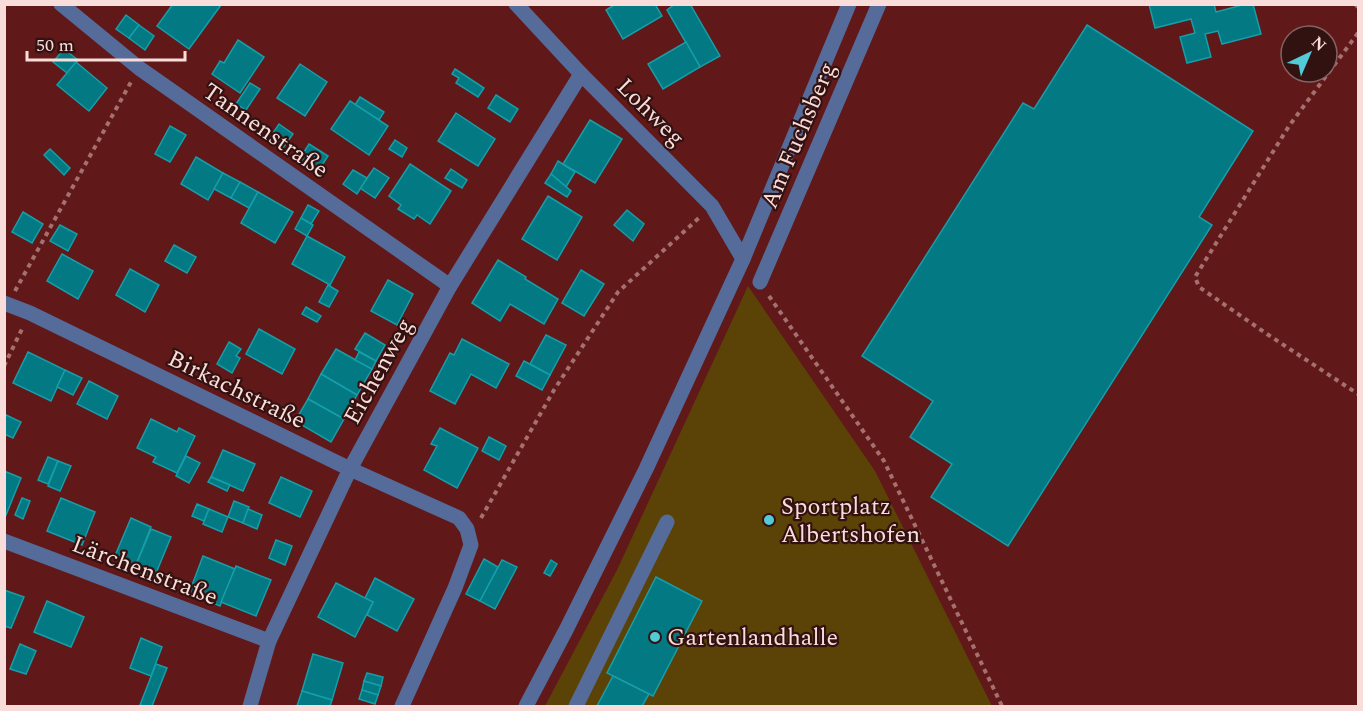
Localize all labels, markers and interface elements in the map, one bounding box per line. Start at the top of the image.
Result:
scale bar [27,24,184,62]
north arrow [1279,24,1339,84]
text: N [1306,31,1332,57]
text: 50 m [36,32,74,59]
street label: Am Fuchsberg [752,57,846,214]
street label: Lohweg [608,70,693,155]
street label: Tannenstraße [195,74,336,188]
street label: Eichenweg [335,312,423,431]
street label: Birkachstraße [161,341,312,439]
place label: Sportplatz Albertshofen [781,489,920,553]
marker: Sportplatz Albertshofen [762,513,776,527]
street label: Lärchenstraße [66,527,223,615]
place label: Gartenlandhalle [667,620,838,656]
marker: Gartenlandhalle [648,630,662,644]

